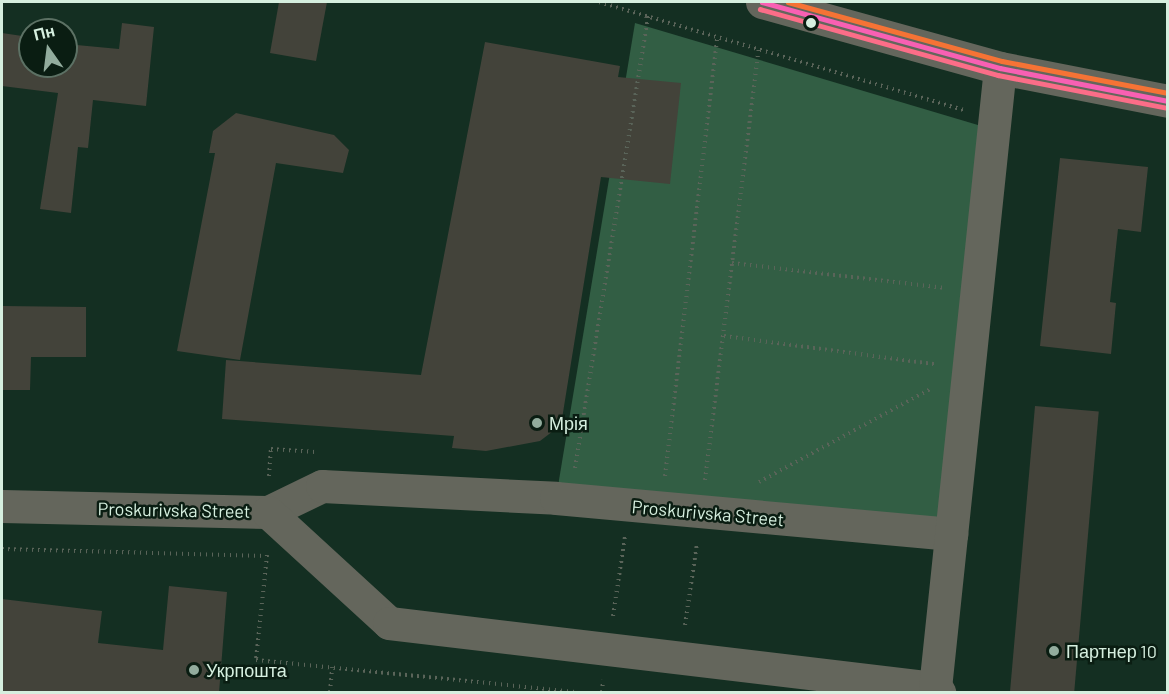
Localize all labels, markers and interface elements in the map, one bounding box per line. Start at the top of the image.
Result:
unlabelled marker [805,17,817,29]
north arrow [18,18,78,78]
text: Пн [31,20,57,44]
place label: Мрія [549,412,588,434]
marker: Мрія [530,416,544,430]
street label: Proskurivska Street [631,496,785,530]
street label: Proskurivska Street [97,498,251,522]
place label: Партнер 10 [1066,640,1157,662]
marker: Партнер 10 [1047,644,1061,658]
place label: Укрпошта [206,659,287,681]
marker: Укрпошта [187,663,201,677]

